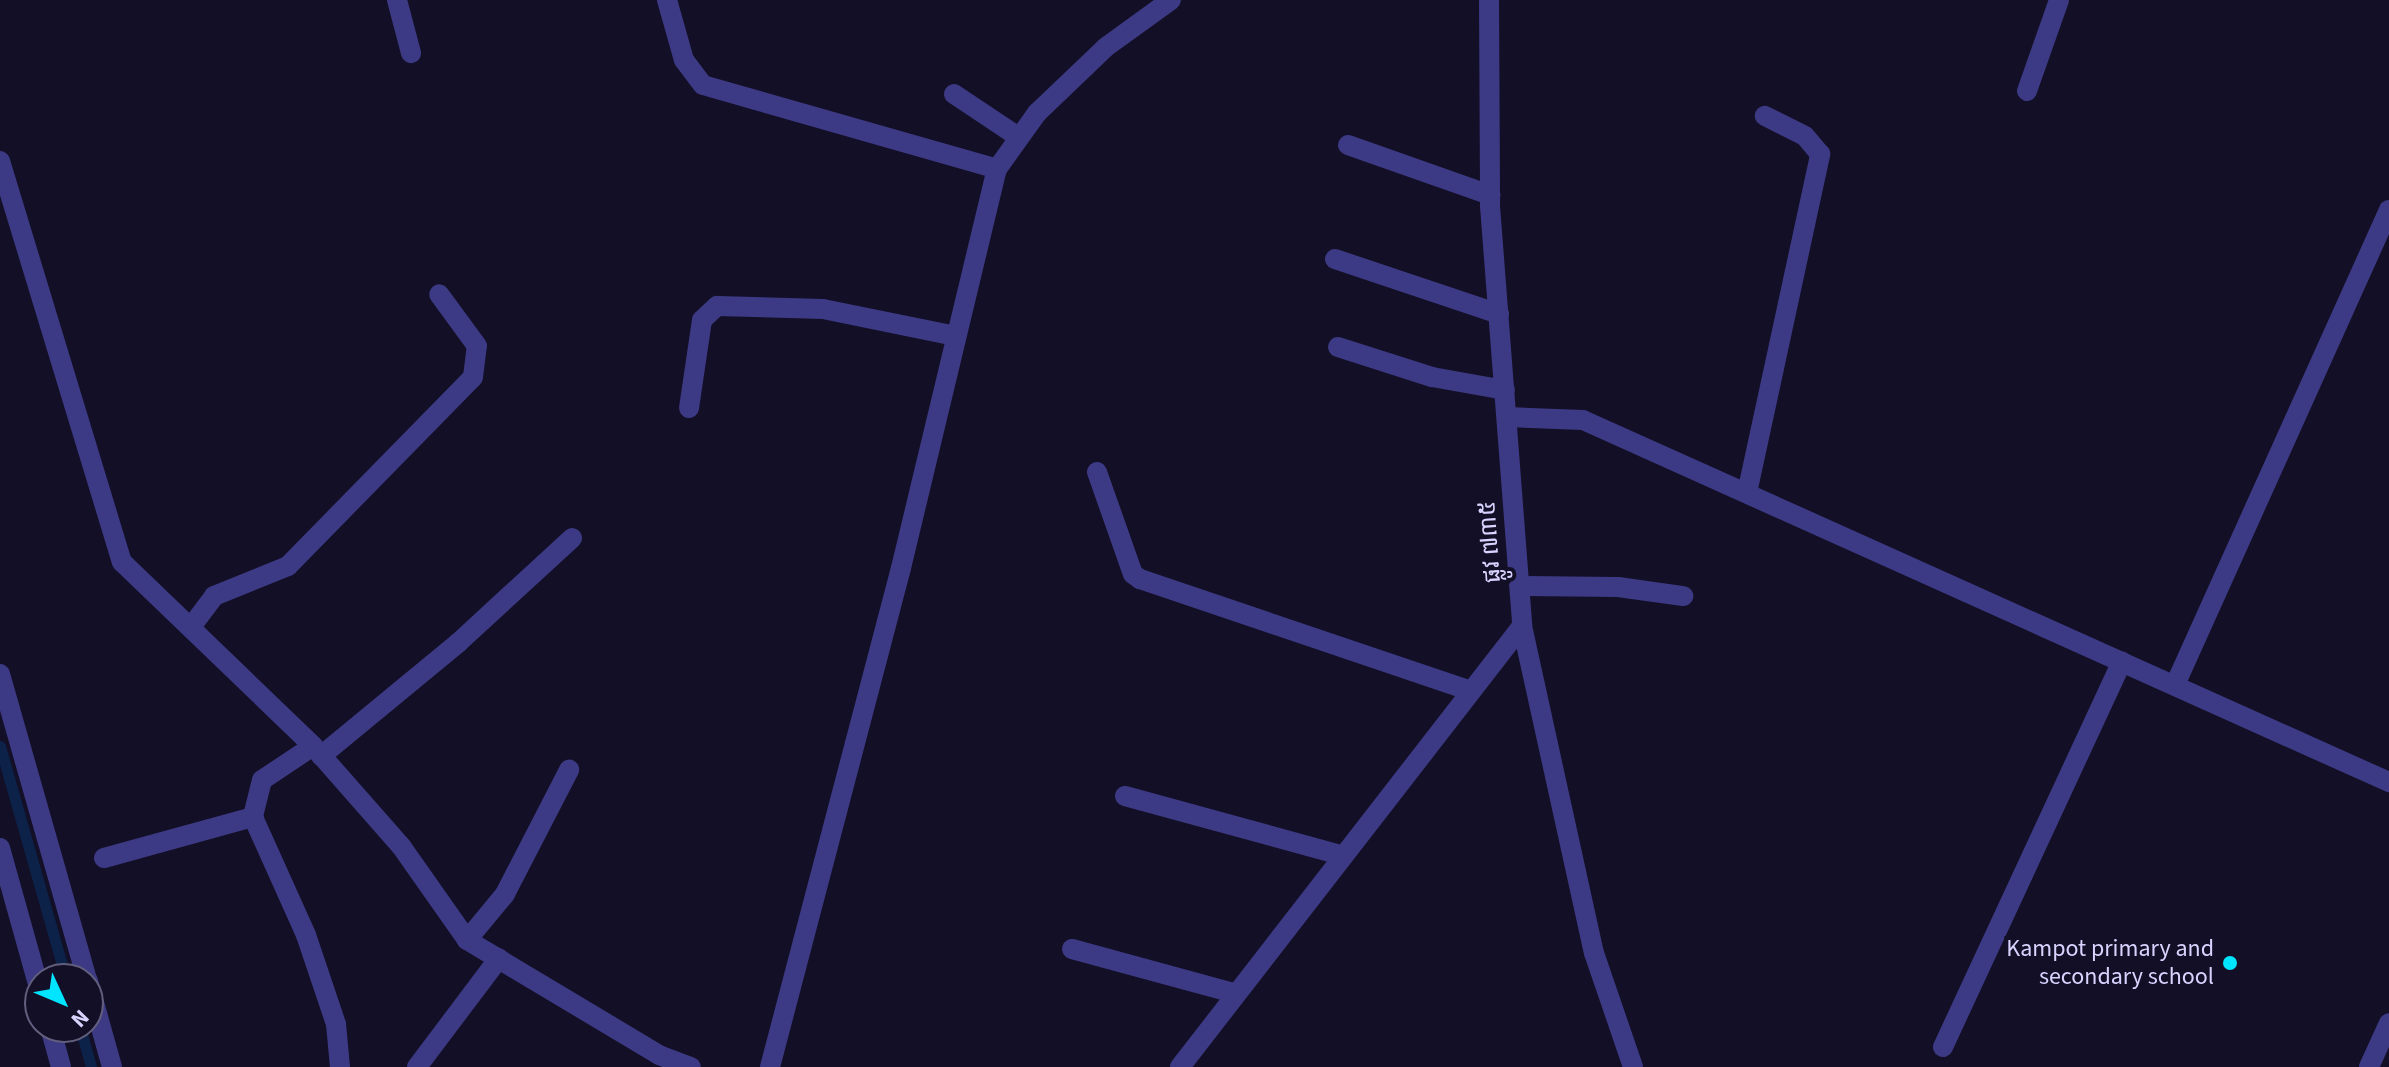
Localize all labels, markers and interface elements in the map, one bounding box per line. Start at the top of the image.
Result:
street label: ផ្លូវ ៧៣៥ [1473,500,1507,584]
place label: Kampot primary and secondary school [2006,935,2214,991]
marker: Kampot primary and secondary school [2221,954,2239,972]
north arrow [24,963,104,1043]
text: N [63,1002,96,1035]

